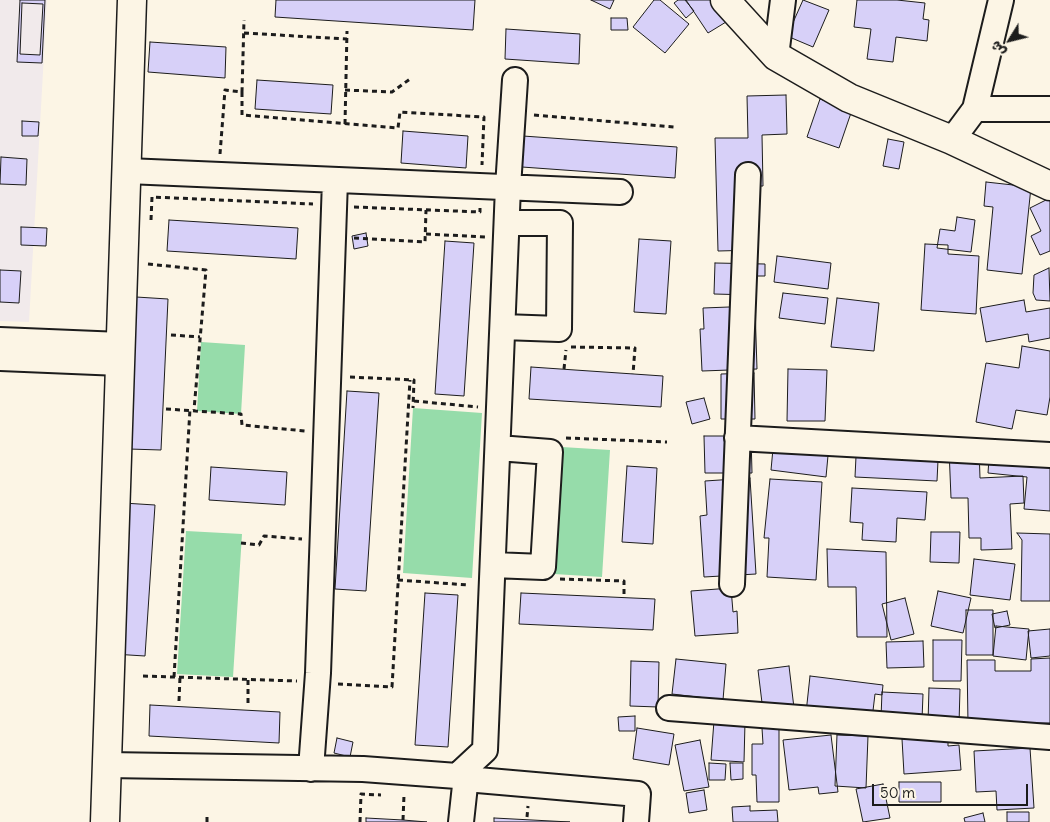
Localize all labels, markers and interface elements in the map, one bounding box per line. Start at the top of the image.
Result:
north arrow [985,15,1035,65]
text: ش [986,37,1010,60]
scale bar [875,774,1031,806]
text: 50 m [880,783,915,802]

